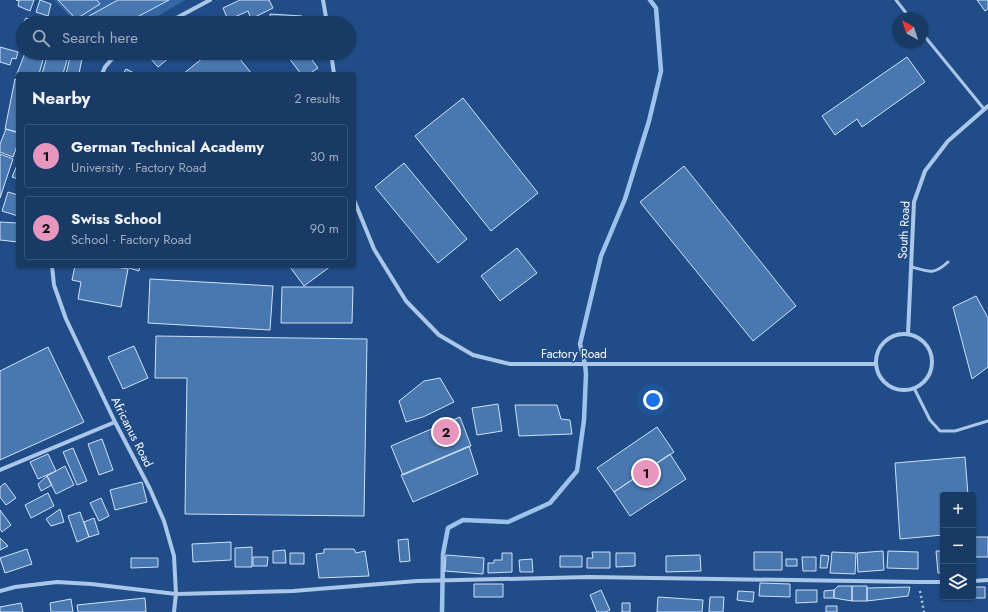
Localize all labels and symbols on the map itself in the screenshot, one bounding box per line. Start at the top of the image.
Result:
north arrow [892,12,928,48]
street label: South Road [893,201,915,259]
street label: Factory Road [541,345,607,363]
your location [643,390,663,410]
street label: Africanus Road [106,394,158,470]
pin: 2 [433,417,459,447]
pin: 1 [633,458,659,488]

